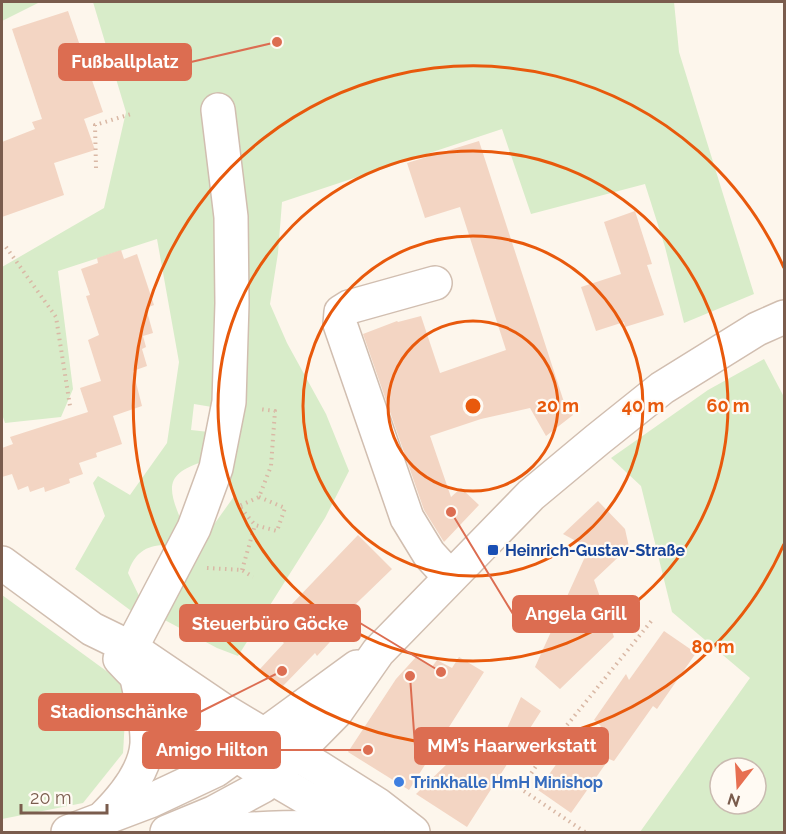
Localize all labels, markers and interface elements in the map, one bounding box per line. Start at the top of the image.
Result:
callout: Fußballplatz [59,44,191,80]
text: Fußballplatz [71,51,179,72]
text: 20 m [537,395,579,416]
text: 40 m [622,395,664,416]
text: 60 m [706,395,750,416]
centre of rings [463,396,483,416]
place label: Heinrich-Gustav-Straße [505,541,685,560]
marker: Heinrich-Gustav-Straße [486,543,500,557]
callout: Angela Grill [513,596,639,632]
text: Angela Grill [525,603,627,624]
callout: Steuerbüro Göcke [180,605,360,641]
text: Steuerbüro Göcke [192,613,348,634]
text: 80 m [691,636,735,657]
callout: Stadionschänke [39,694,200,730]
text: Stadionschänke [50,701,188,722]
callout: MM’s Haarwerkstatt [415,728,608,764]
callout: Amigo Hilton [143,732,280,768]
text: MM’s Haarwerkstatt [427,735,597,756]
text: Amigo Hilton [156,739,268,760]
north arrow [708,756,768,816]
place label: Trinkhalle HmH Minishop [411,773,603,792]
marker: Trinkhalle HmH Minishop [392,775,406,789]
scale bar [21,777,106,815]
text: 20 m [30,787,72,808]
text: N [725,789,742,811]

